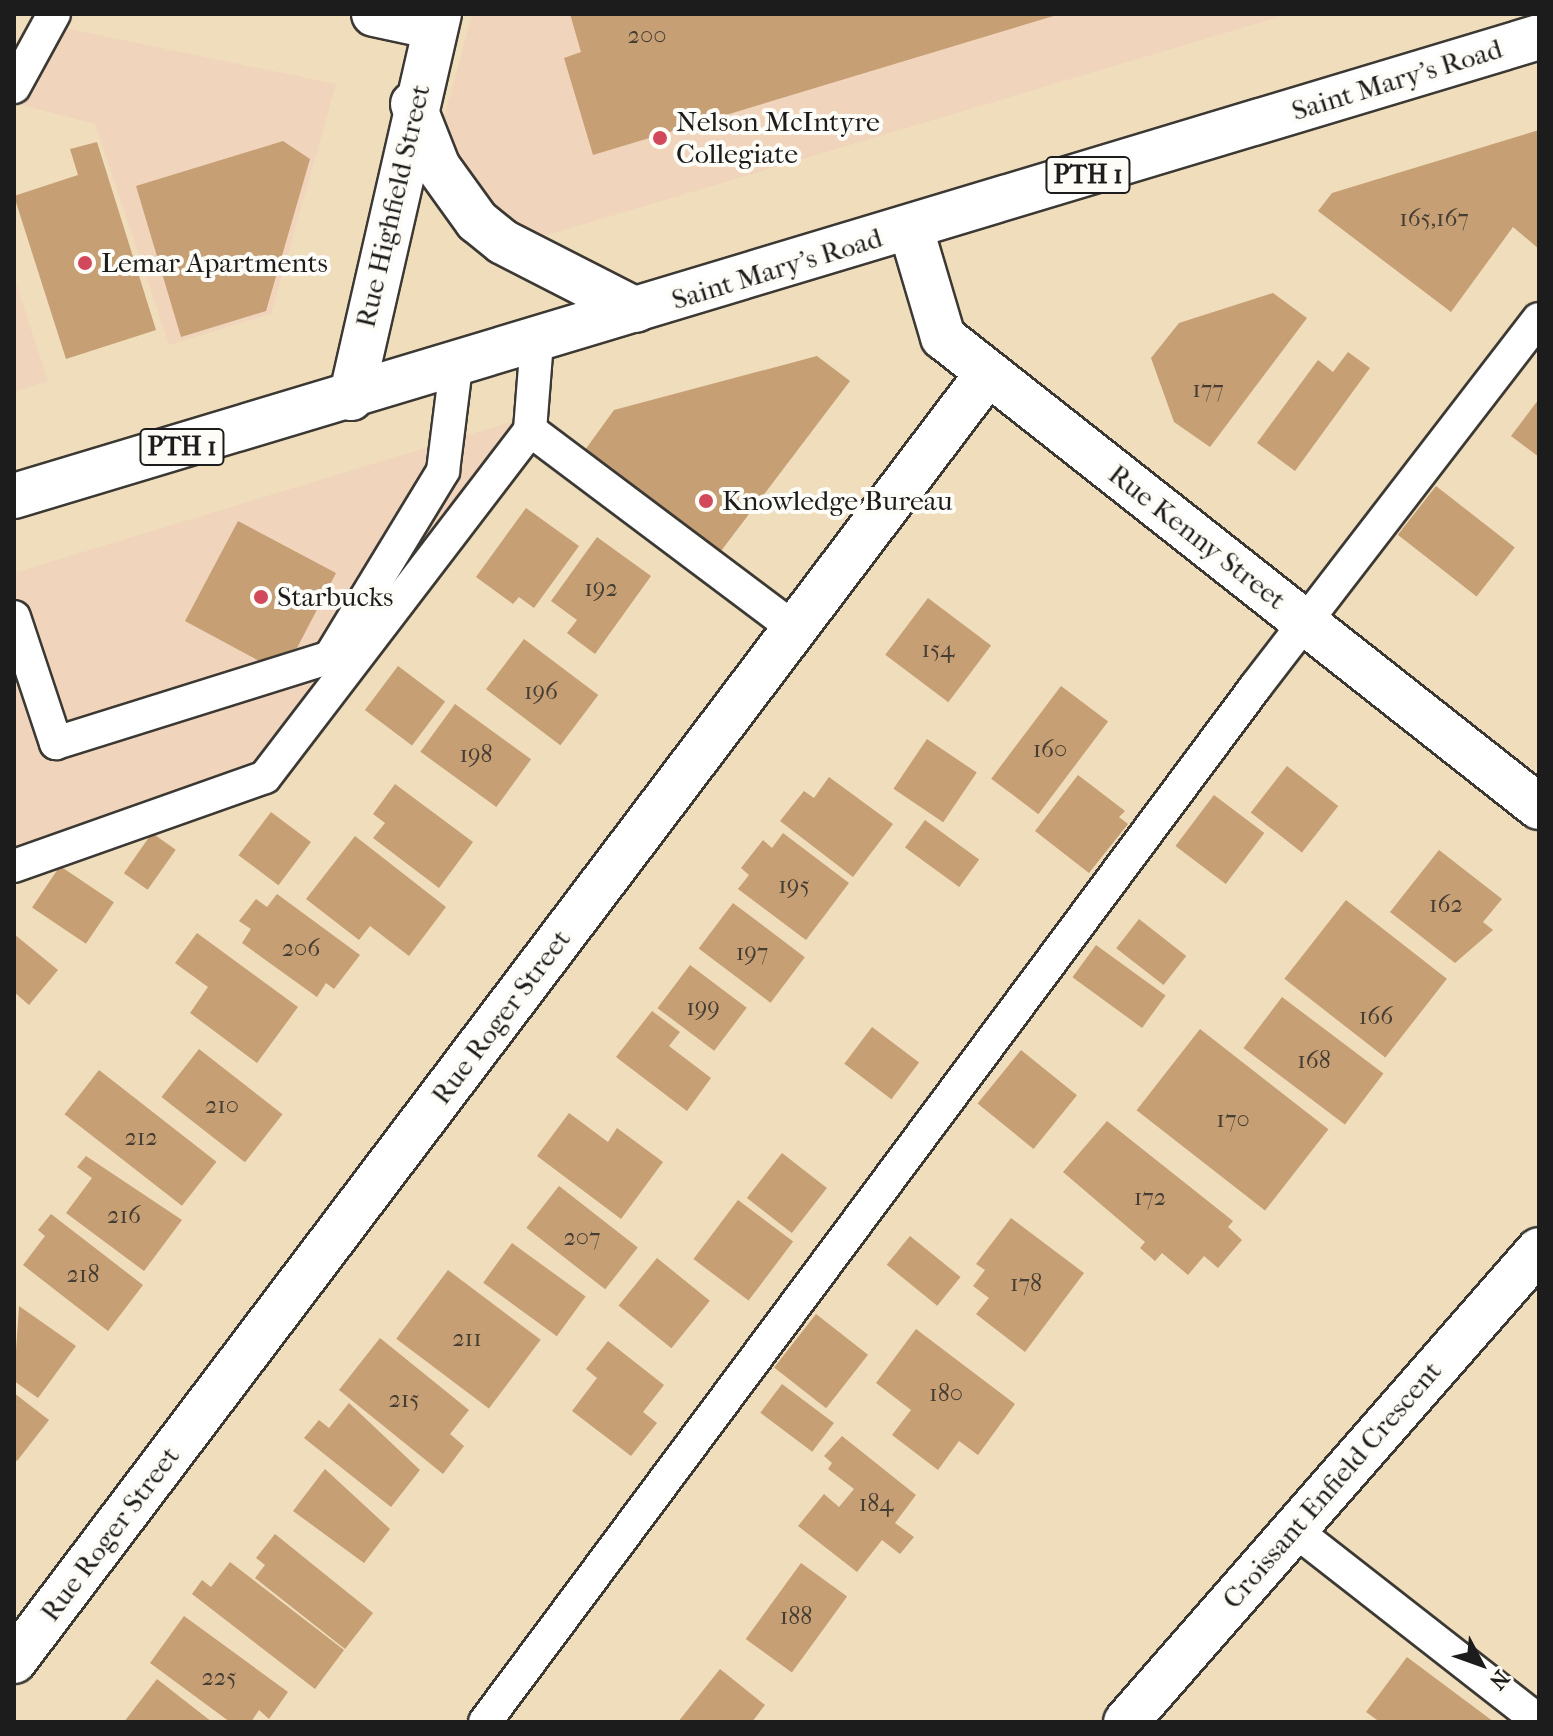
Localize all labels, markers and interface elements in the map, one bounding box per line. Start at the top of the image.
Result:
house number: 200 [628,22,666,50]
street label: Saint Mary's Road [1288,32,1506,128]
street label: Rue Highfield Street [349,81,437,331]
place label: Nelson McIntyre Collegiate [676,105,880,171]
marker: Nelson McIntyre Collegiate [651,129,669,147]
road number: PTH 1 [1044,153,1132,197]
house number: 165,167 [1399,205,1469,233]
street label: Saint Mary's Road [668,221,886,317]
place label: Lemar Apartments [101,246,328,280]
marker: Lemar Apartments [76,254,94,272]
house number: 177 [1192,376,1224,404]
road number: PTH 1 [138,425,226,469]
street label: Rue Kenny Street [1102,457,1292,617]
place label: Knowledge Bureau [722,484,953,518]
marker: Knowledge Bureau [697,492,715,510]
house number: 192 [584,575,618,603]
place label: Starbucks [277,580,393,614]
marker: Starbucks [252,588,270,606]
house number: 154 [921,636,955,664]
house number: 196 [524,678,558,706]
house number: 160 [1033,736,1067,764]
house number: 198 [459,741,493,769]
house number: 195 [778,872,810,900]
house number: 162 [1429,891,1463,919]
street label: Rue Roger Street [424,923,578,1111]
house number: 206 [282,935,320,963]
house number: 197 [736,939,768,967]
house number: 199 [686,994,720,1022]
house number: 166 [1359,1003,1393,1031]
house number: 168 [1297,1047,1331,1075]
house number: 210 [205,1092,239,1120]
house number: 170 [1216,1106,1250,1134]
house number: 212 [124,1124,158,1152]
house number: 172 [1134,1184,1166,1212]
house number: 216 [107,1202,141,1230]
house number: 207 [563,1224,601,1252]
house number: 218 [67,1261,99,1289]
house number: 178 [1010,1270,1042,1298]
house number: 211 [452,1325,482,1353]
street label: Croissant Enfield Crescent [1215,1354,1449,1616]
house number: 180 [929,1380,963,1408]
house number: 215 [388,1386,420,1414]
street label: Rue Roger Street [33,1440,187,1628]
house number: 184 [859,1490,893,1518]
house number: 188 [780,1603,812,1631]
north arrow [1441,1624,1521,1704]
house number: 225 [201,1664,237,1692]
text: N [1484,1665,1514,1695]

